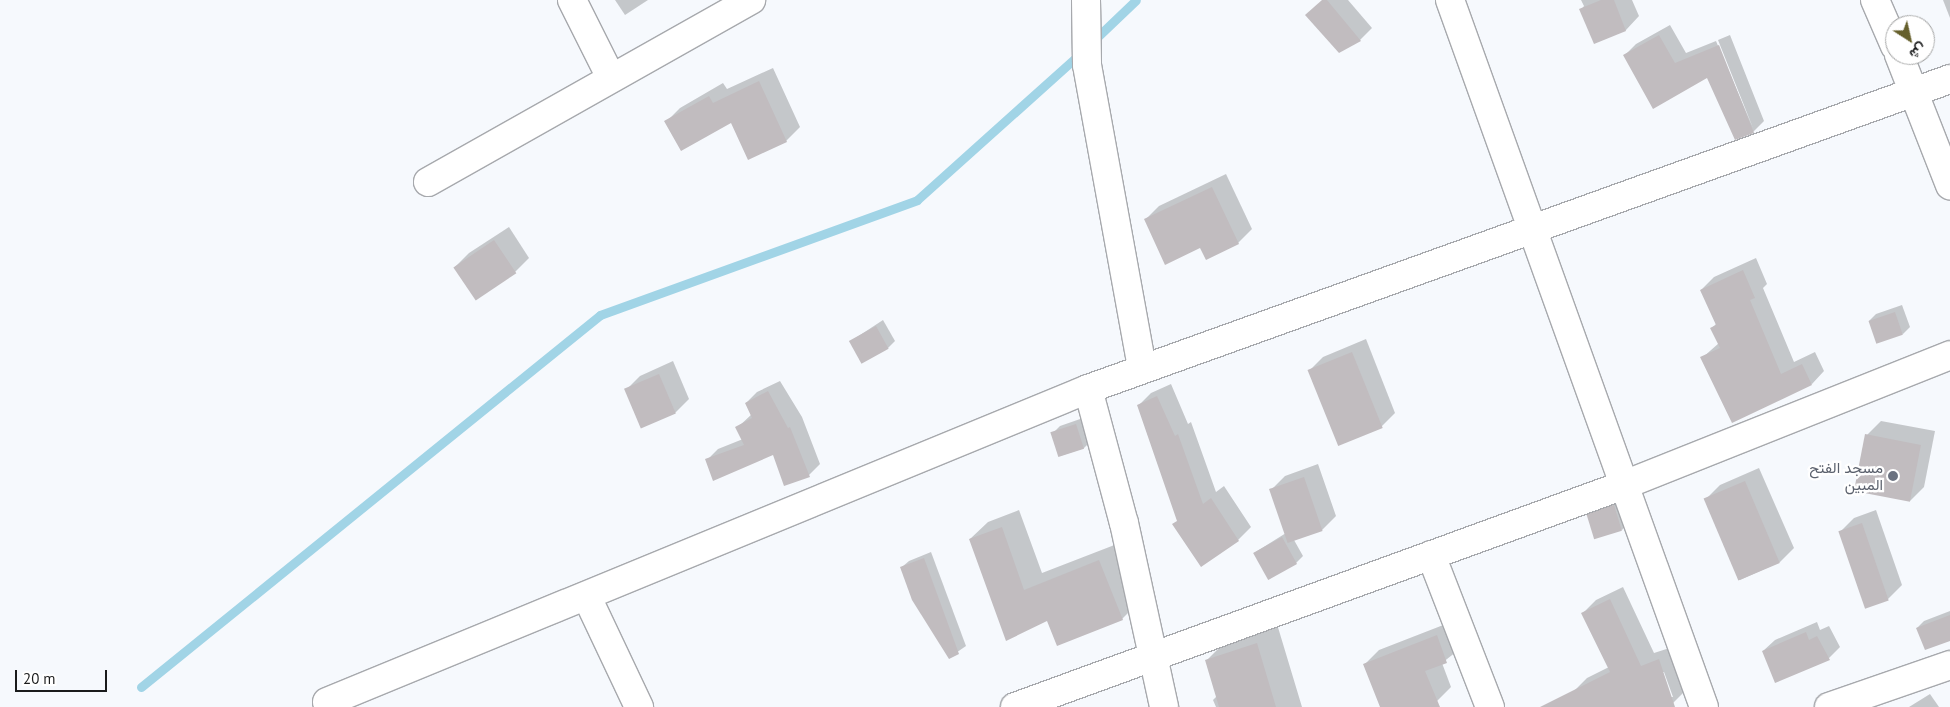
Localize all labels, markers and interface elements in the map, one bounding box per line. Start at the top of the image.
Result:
north arrow [1885,15,1935,65]
text: ش [1906,39,1930,64]
place label: مسجد الفتح المبين [1809,458,1883,493]
marker: مسجد الفتح المبين [1887,470,1899,482]
scale bar [18,660,110,692]
text: 20 m [23,669,56,688]

